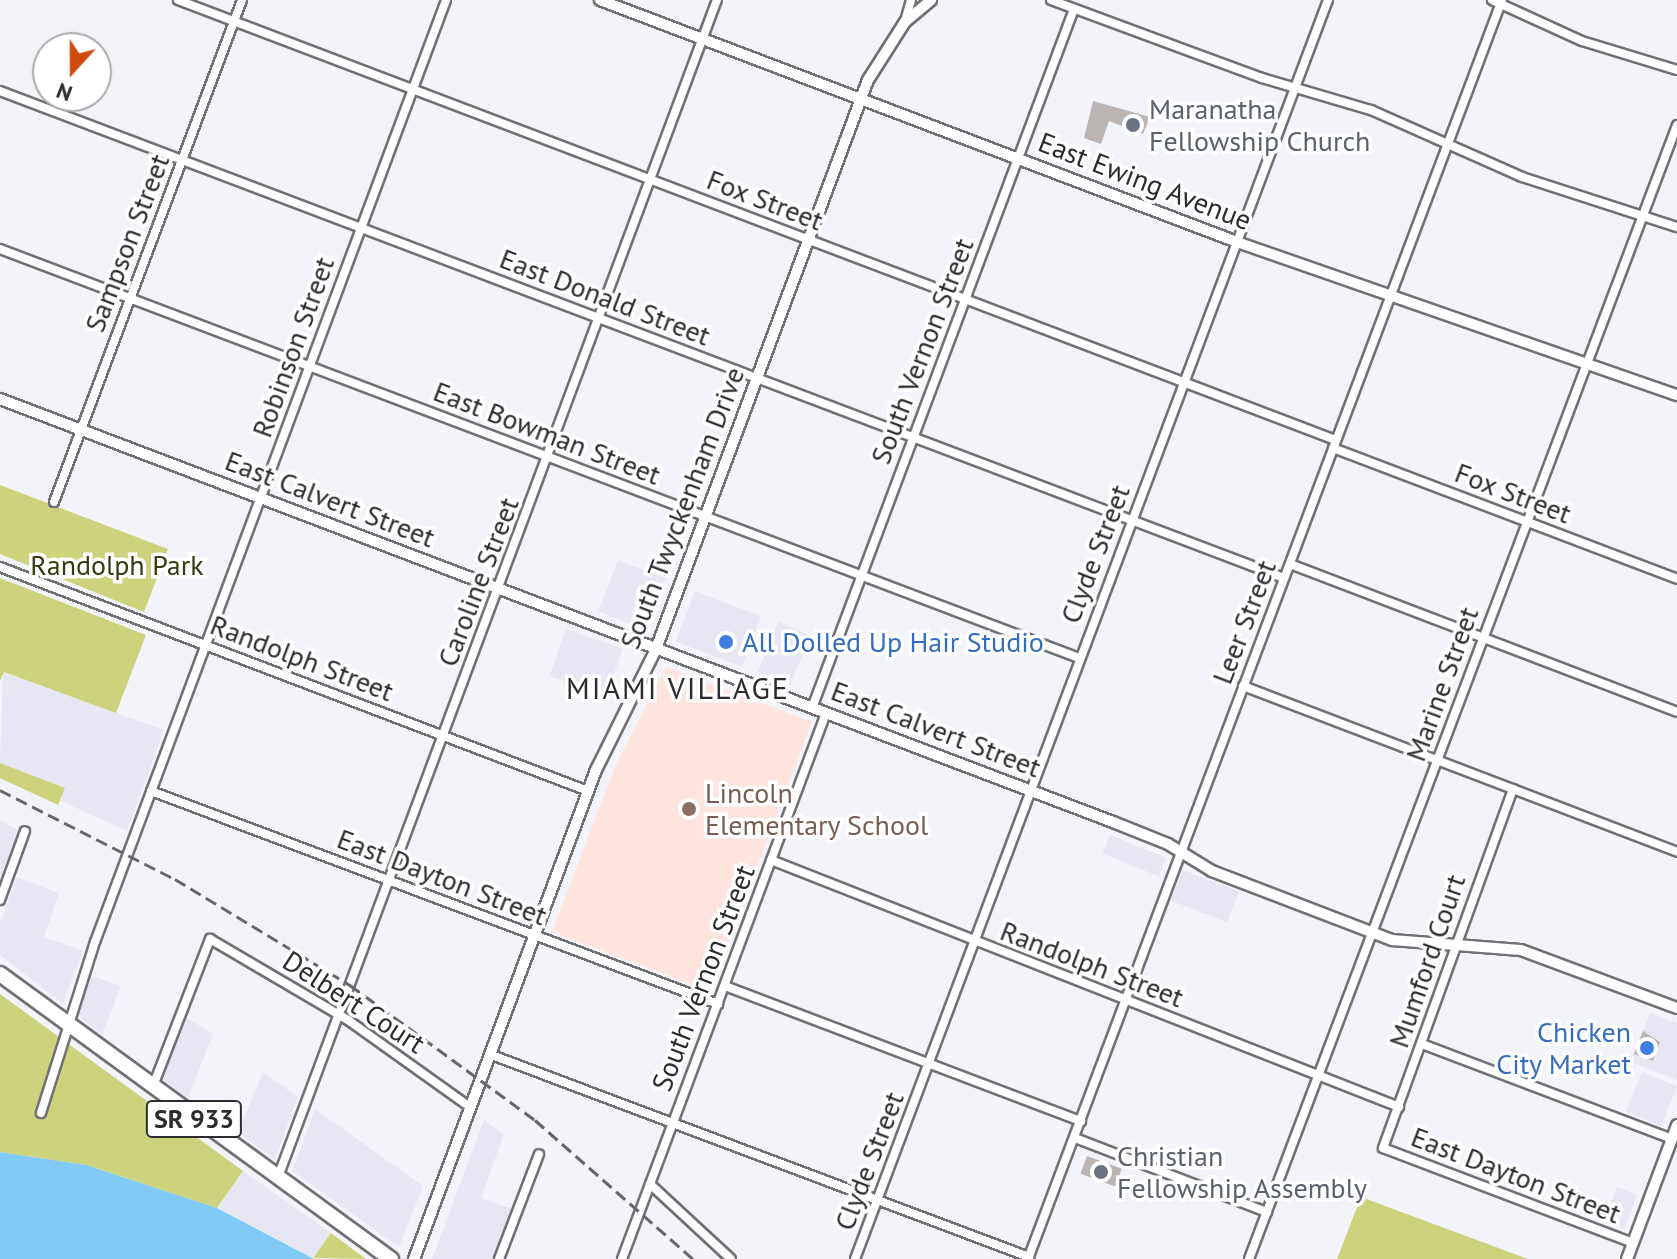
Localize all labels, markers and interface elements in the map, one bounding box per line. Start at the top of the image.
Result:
north arrow [32,32,112,112]
text: N [52,77,76,108]
place label: Maranatha Fellowship Church [1149,92,1370,158]
marker: Maranatha Fellowship Church [1124,116,1142,134]
street label: East Ewing Avenue [1033,125,1257,237]
street label: Sampson Street [78,149,176,337]
street label: Fox Street [702,162,828,238]
street label: South Vernon Street [863,233,981,469]
street label: East Donald Street [495,241,715,353]
street label: Robinson Street [245,252,341,442]
street label: South Twyckenham Drive [613,362,751,654]
street label: East Bowman Street [429,374,665,492]
street label: East Calvert Street [221,444,439,554]
street label: Fox Street [1450,455,1576,531]
street label: Clyde Street [1053,480,1137,628]
street label: Caroline Street [430,493,526,671]
park label: Randolph Park [30,548,204,582]
street label: Leer Street [1205,556,1283,688]
street label: Marine Street [1399,602,1485,766]
street label: Randolph Street [206,608,398,708]
place label: All Dolled Up Hair Studio [742,625,1044,659]
marker: All Dolled Up Hair Studio [717,633,735,651]
district label: MIAMI VILLAGE [566,670,790,706]
street label: East Calvert Street [827,674,1045,784]
place label: Lincoln Elementary School [705,776,929,842]
marker: Lincoln Elementary School [680,800,698,818]
street label: East Dayton Street [333,822,551,932]
street label: South Vernon Street [644,860,762,1096]
street label: Mumford Court [1382,870,1472,1052]
street label: Randolph Street [996,914,1188,1014]
street label: Delbert Court [277,944,431,1060]
place label: Chicken City Market [1495,1015,1631,1081]
marker: Chicken City Market [1638,1039,1656,1057]
street label: Clyde Street [827,1087,911,1235]
road number: SR 933 [144,1097,244,1141]
street label: East Dayton Street [1407,1120,1625,1230]
place label: Christian Fellowship Assembly [1117,1139,1368,1205]
marker: Christian Fellowship Assembly [1092,1163,1110,1181]

